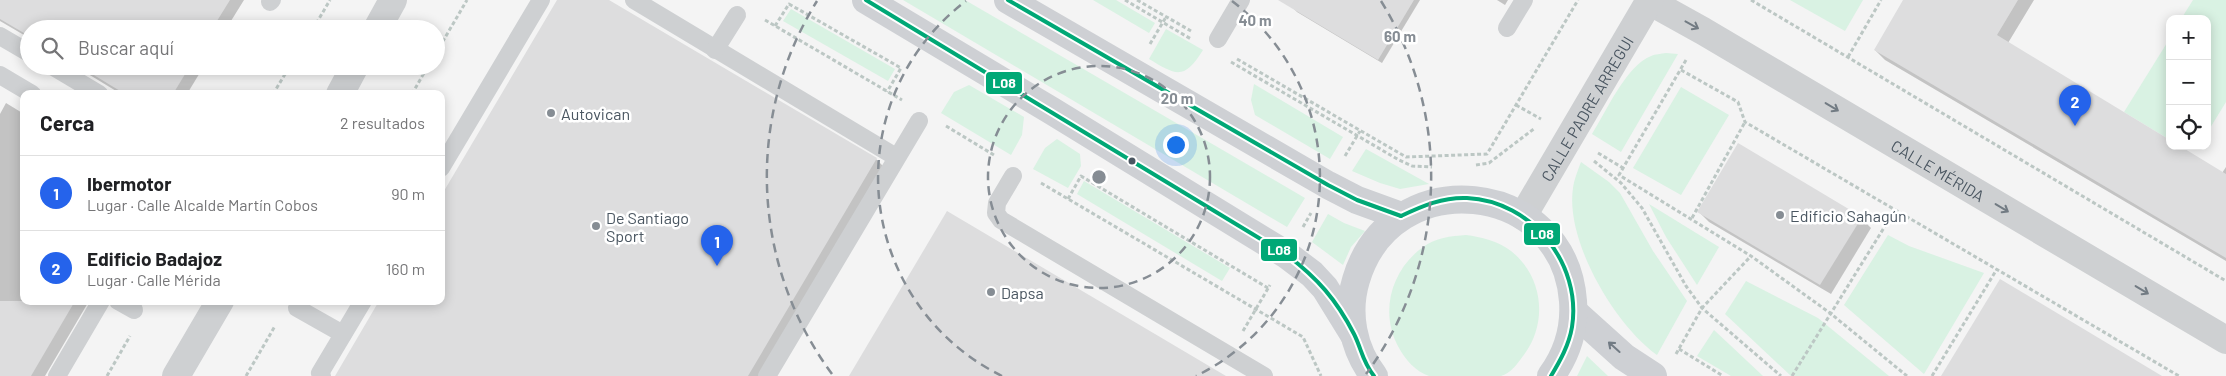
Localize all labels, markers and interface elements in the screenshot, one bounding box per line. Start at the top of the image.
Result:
text: 40 m [1238,11,1272,29]
map controls [2166,15,2211,150]
button: + [2166,15,2211,60]
search box [20,20,445,75]
one-way arrow [1684,20,1699,30]
text: 60 m [1384,27,1416,45]
street label: CALLE PADRE ARREGUI [1536,32,1636,184]
icon: search [38,34,66,62]
text: Buscar aquí [78,36,174,59]
button: − [2166,60,2211,105]
line badge: L08 [985,71,1023,95]
text: L08 [992,74,1016,91]
pin: 2 [2059,85,2091,126]
text: 20 m [1161,89,1193,107]
one-way arrow [1825,102,1840,112]
place label: Autovican [561,104,630,123]
button: locate [2166,105,2211,150]
marker: Autovican [545,107,557,119]
text: Cerca [40,110,94,135]
text: 2 resultados [340,113,425,132]
your location [1163,132,1189,158]
street label: CALLE MÉRIDA [1888,135,1988,205]
unlabelled marker [1127,156,1137,166]
centre of rings [1090,168,1108,186]
text: Ibermotor [87,172,171,195]
text: 1 [53,184,59,203]
text: 90 m [391,184,425,203]
text: Lugar · Calle Alcalde Martín Cobos [87,195,318,214]
one-way arrow [1995,203,2009,213]
place label: Edificio Sahagún [1790,206,1907,225]
place label: De Santiago Sport [606,208,689,245]
marker: Edificio Sahagún [1774,209,1786,221]
marker: De Santiago Sport [590,220,602,232]
line badge: L08 [1523,222,1561,246]
pin: 1 [701,225,733,266]
text: L08 [1530,225,1554,242]
line badge: L08 [1260,238,1298,262]
text: L08 [1267,241,1291,258]
text: Edificio Badajoz [87,247,222,270]
text: 2 [52,259,60,278]
text: 160 m [386,259,425,278]
text: Lugar · Calle Mérida [87,270,221,289]
place label: Dapsa [1001,283,1044,302]
marker: Dapsa [985,286,997,298]
one-way arrow [2134,286,2148,296]
one-way arrow [1607,341,1620,353]

